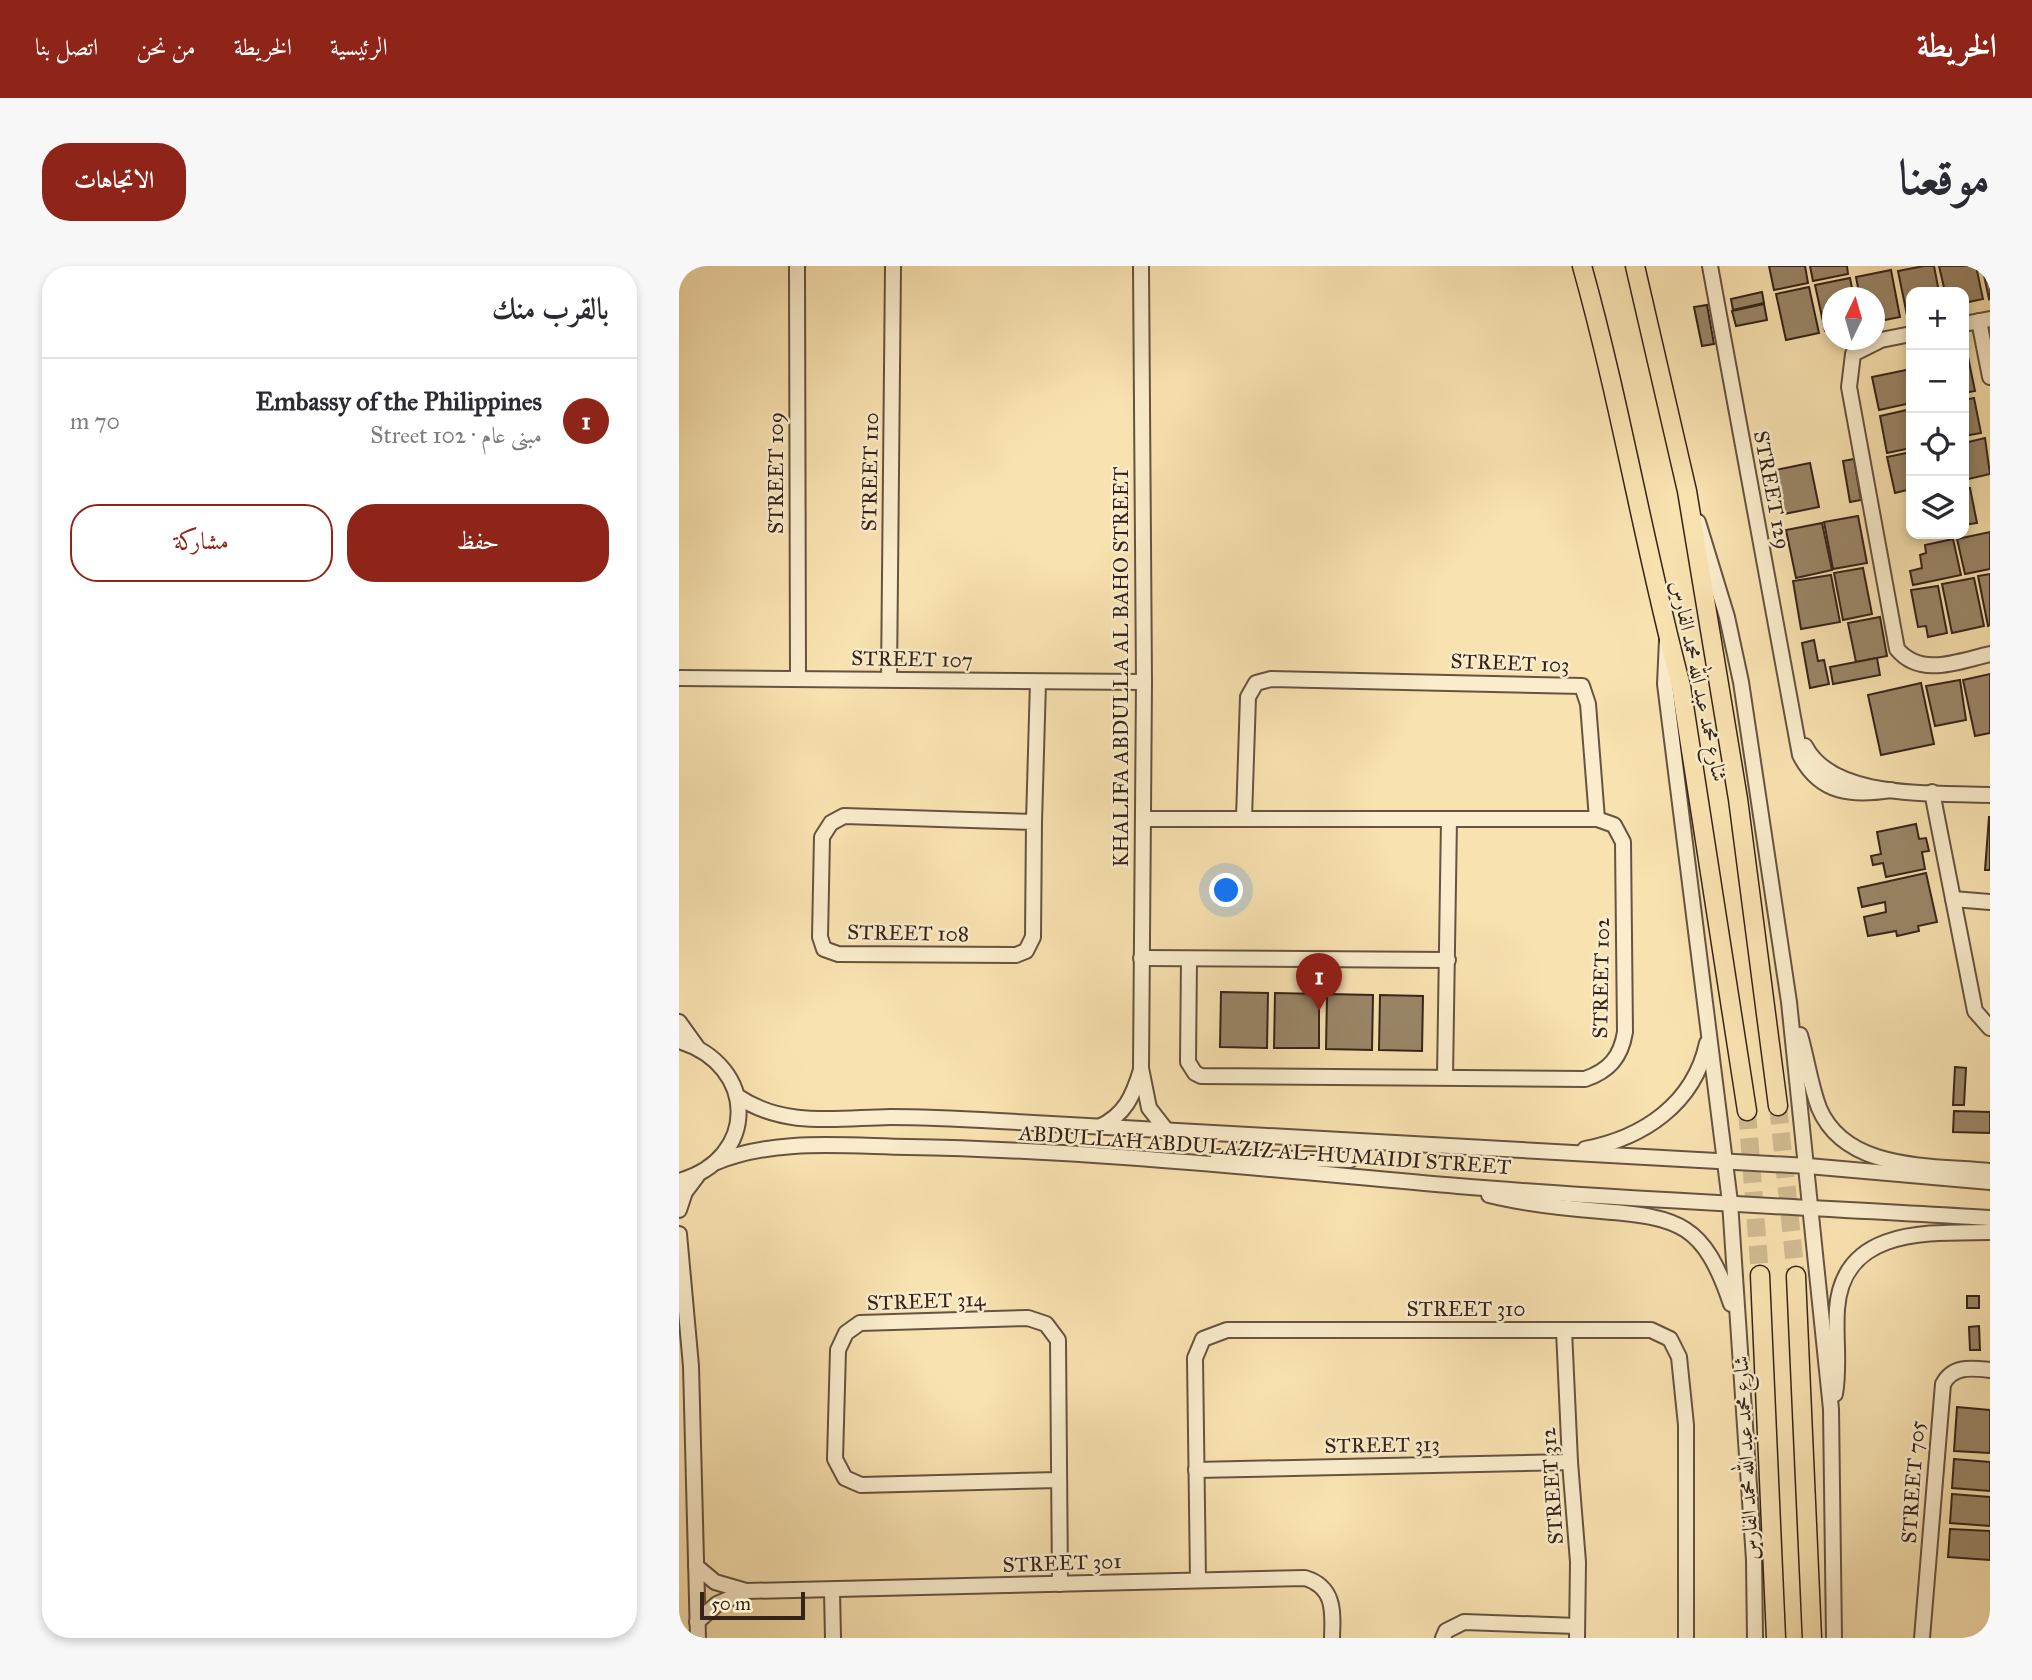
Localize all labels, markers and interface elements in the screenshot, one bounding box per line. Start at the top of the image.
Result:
text: الخريطة [1917,26,1997,66]
text: اتصل بنا [35,32,98,62]
text: من نحن [136,32,196,62]
text: الخريطة [234,32,292,62]
text: الرئيسية [330,32,388,62]
button: الاتجاهات [42,143,186,221]
text: موقعنا [1898,148,1990,207]
north arrow [1822,287,1885,350]
map controls [1906,287,1969,539]
button: + [1906,287,1969,350]
text: بالقرب منك [492,291,609,327]
button: − [1906,350,1969,413]
text: Embassy of the Philippines [256,385,542,417]
text: 70 m [70,407,120,435]
text: 1 [581,407,591,435]
street label: STREET 109 [763,412,789,534]
street label: STREET 110 [856,412,884,532]
button: locate [1906,413,1969,476]
text: مبنى عام · Street 102 [370,421,542,449]
street label: STREET 129 [1748,429,1796,551]
street label: KHALIFA ABDULLA AL BAHO STREET [1108,467,1134,867]
button: layers [1906,476,1969,539]
button: مشاركة [70,504,333,582]
button: حفظ [347,504,609,582]
street label: شارع محمد عبد الله محمد الفارس [1660,577,1737,785]
street label: STREET 107 [851,645,973,673]
street label: STREET 103 [1450,648,1570,678]
your location [1209,873,1243,907]
street label: STREET 102 [1587,917,1615,1039]
street label: STREET 108 [847,919,969,947]
pin: 1 [1296,953,1342,1011]
street label: ABDULLAH ABDULAZIZ AL-HUMAIDI STREET [1017,1120,1512,1180]
street label: STREET 314 [866,1286,987,1316]
street label: STREET 310 [1406,1296,1526,1322]
street label: شارع محمد عبد الله محمد الفارس [1724,1355,1769,1561]
street label: STREET 705 [1896,1419,1930,1544]
street label: STREET 312 [1535,1426,1569,1545]
street label: STREET 313 [1324,1431,1440,1459]
street label: STREET 301 [1002,1548,1122,1578]
scale bar [700,1589,805,1621]
text: 50 m [711,1592,751,1615]

